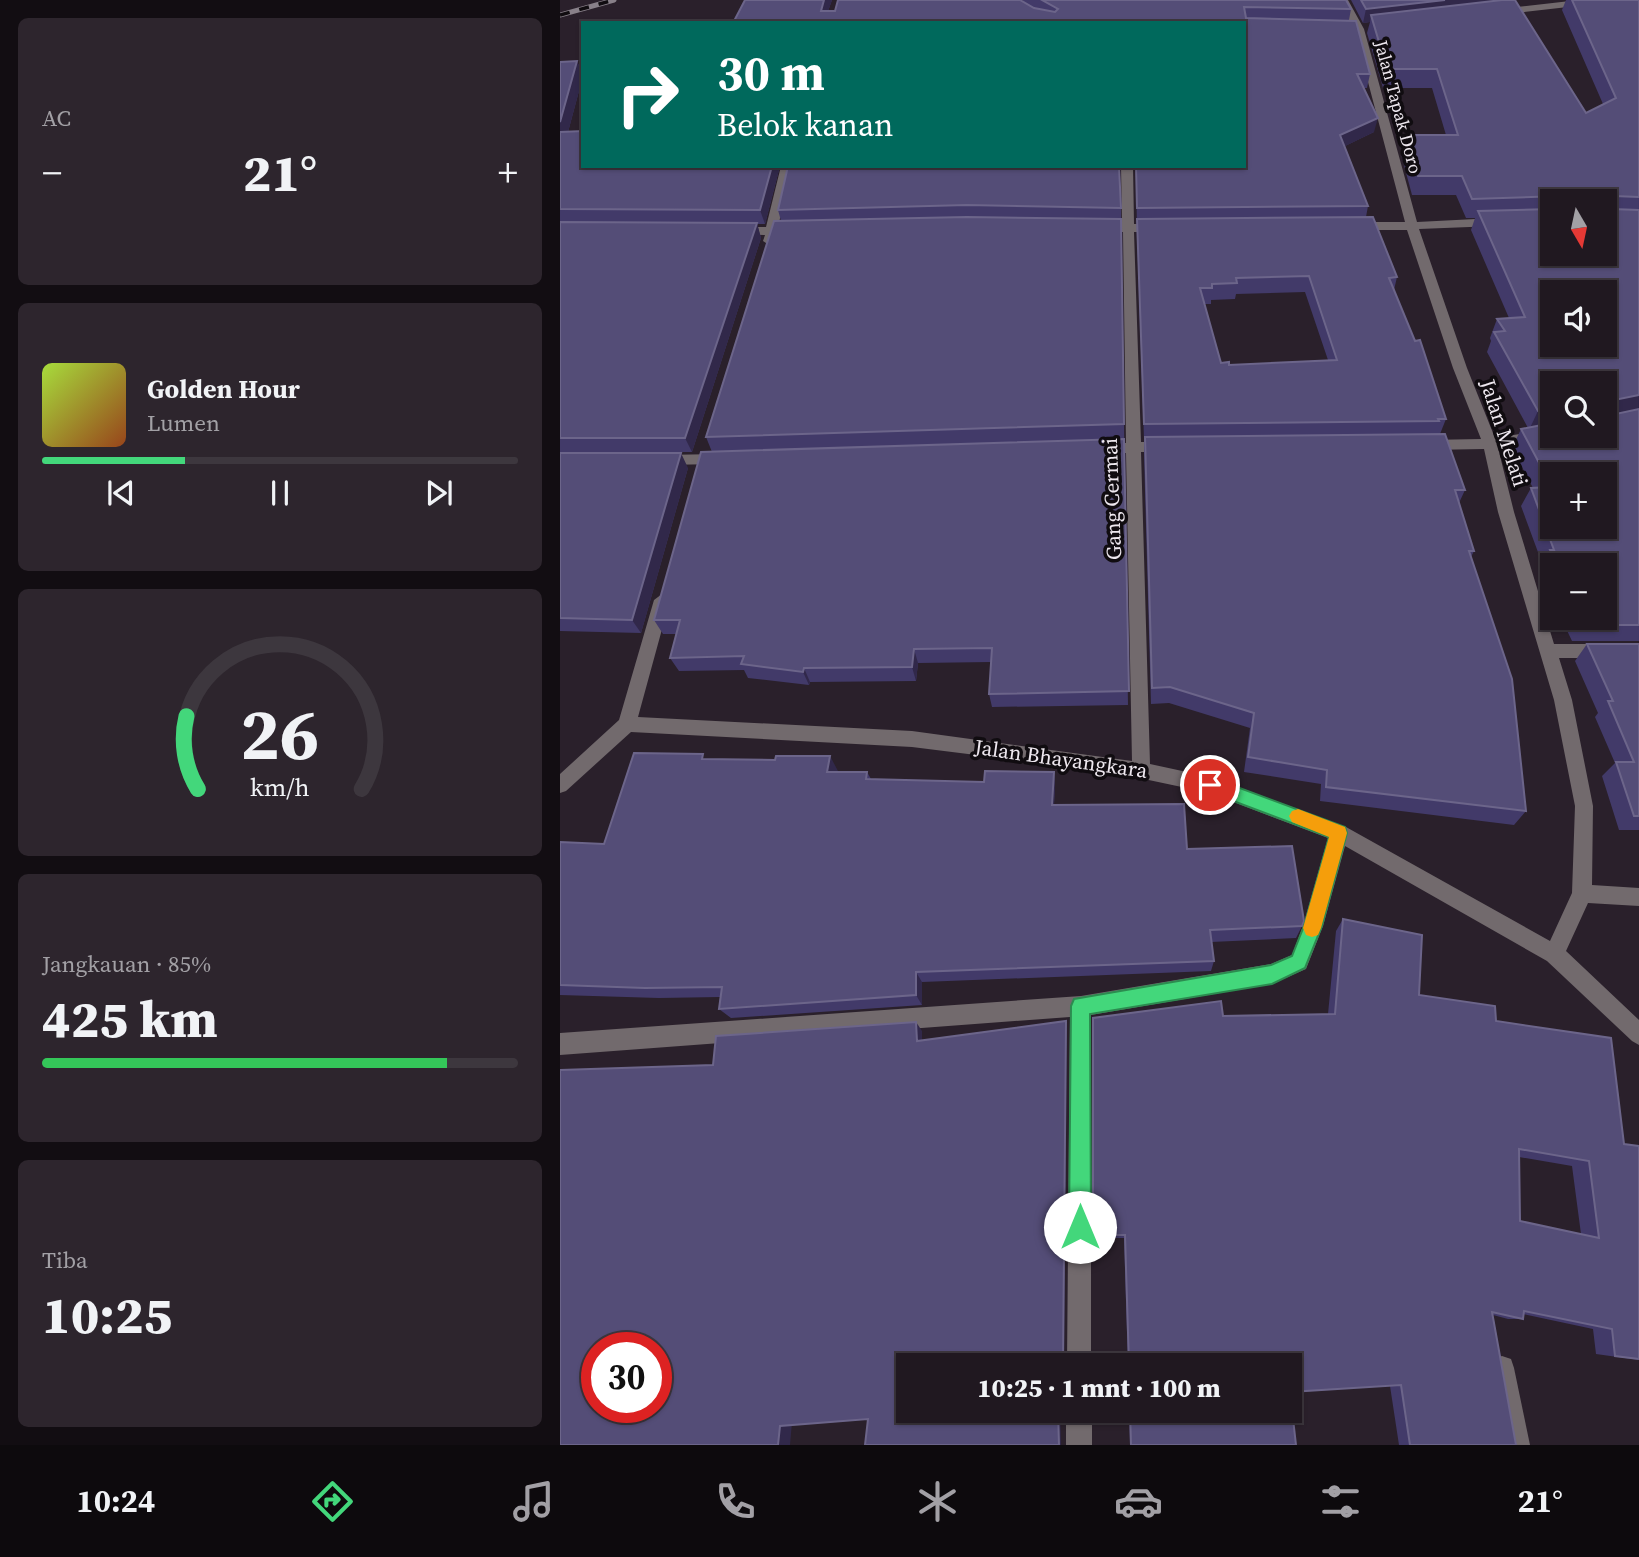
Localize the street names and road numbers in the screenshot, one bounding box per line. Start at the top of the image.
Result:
street label: Jalan Tapak Doro [1368,36,1428,176]
street label: Jalan Melati [1473,375,1535,490]
street label: Gang Cermai [1095,437,1128,561]
street label: Jalan Bhayangkara [972,732,1150,785]

